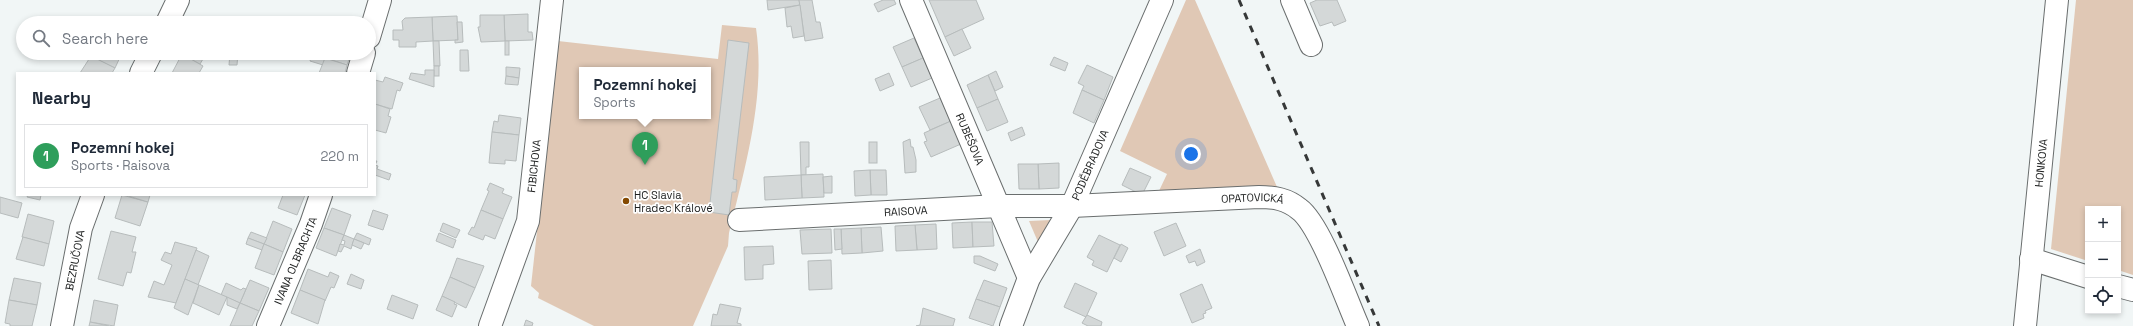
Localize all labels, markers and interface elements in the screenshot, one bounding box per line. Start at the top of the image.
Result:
search box [16,16,376,60]
icon: search [30,27,52,49]
text: Search here [62,29,148,48]
popup [579,67,711,119]
text: Pozemní hokej [593,75,697,94]
text: Nearby [32,87,91,109]
text: Sports [593,94,636,111]
street label: RUBEŠOVA [953,111,987,167]
street label: PODĚBRADOVA [1068,127,1112,203]
pin: 1 [632,132,658,165]
text: Pozemní hokej [71,138,174,157]
street label: HONKOVA [2032,138,2050,188]
street label: FIBICHOVA [524,139,544,193]
your location [1181,144,1201,164]
text: 1 [43,148,49,165]
text: 220 m [320,148,359,165]
text: Sports · Raisova [71,157,170,174]
place label: HC Slavia Hradec Králové [634,188,713,215]
street label: OPATOVICKÁ [1221,190,1286,207]
marker: HC Slavia Hradec Králové [621,196,631,206]
street label: RAISOVA [884,203,928,219]
map controls [2085,206,2121,314]
button: + [2085,206,2121,242]
street label: IVANA OLBRACHTA [271,215,320,307]
street label: BEZRUČOVA [62,229,87,292]
button: − [2085,242,2121,278]
button: locate [2085,278,2121,314]

